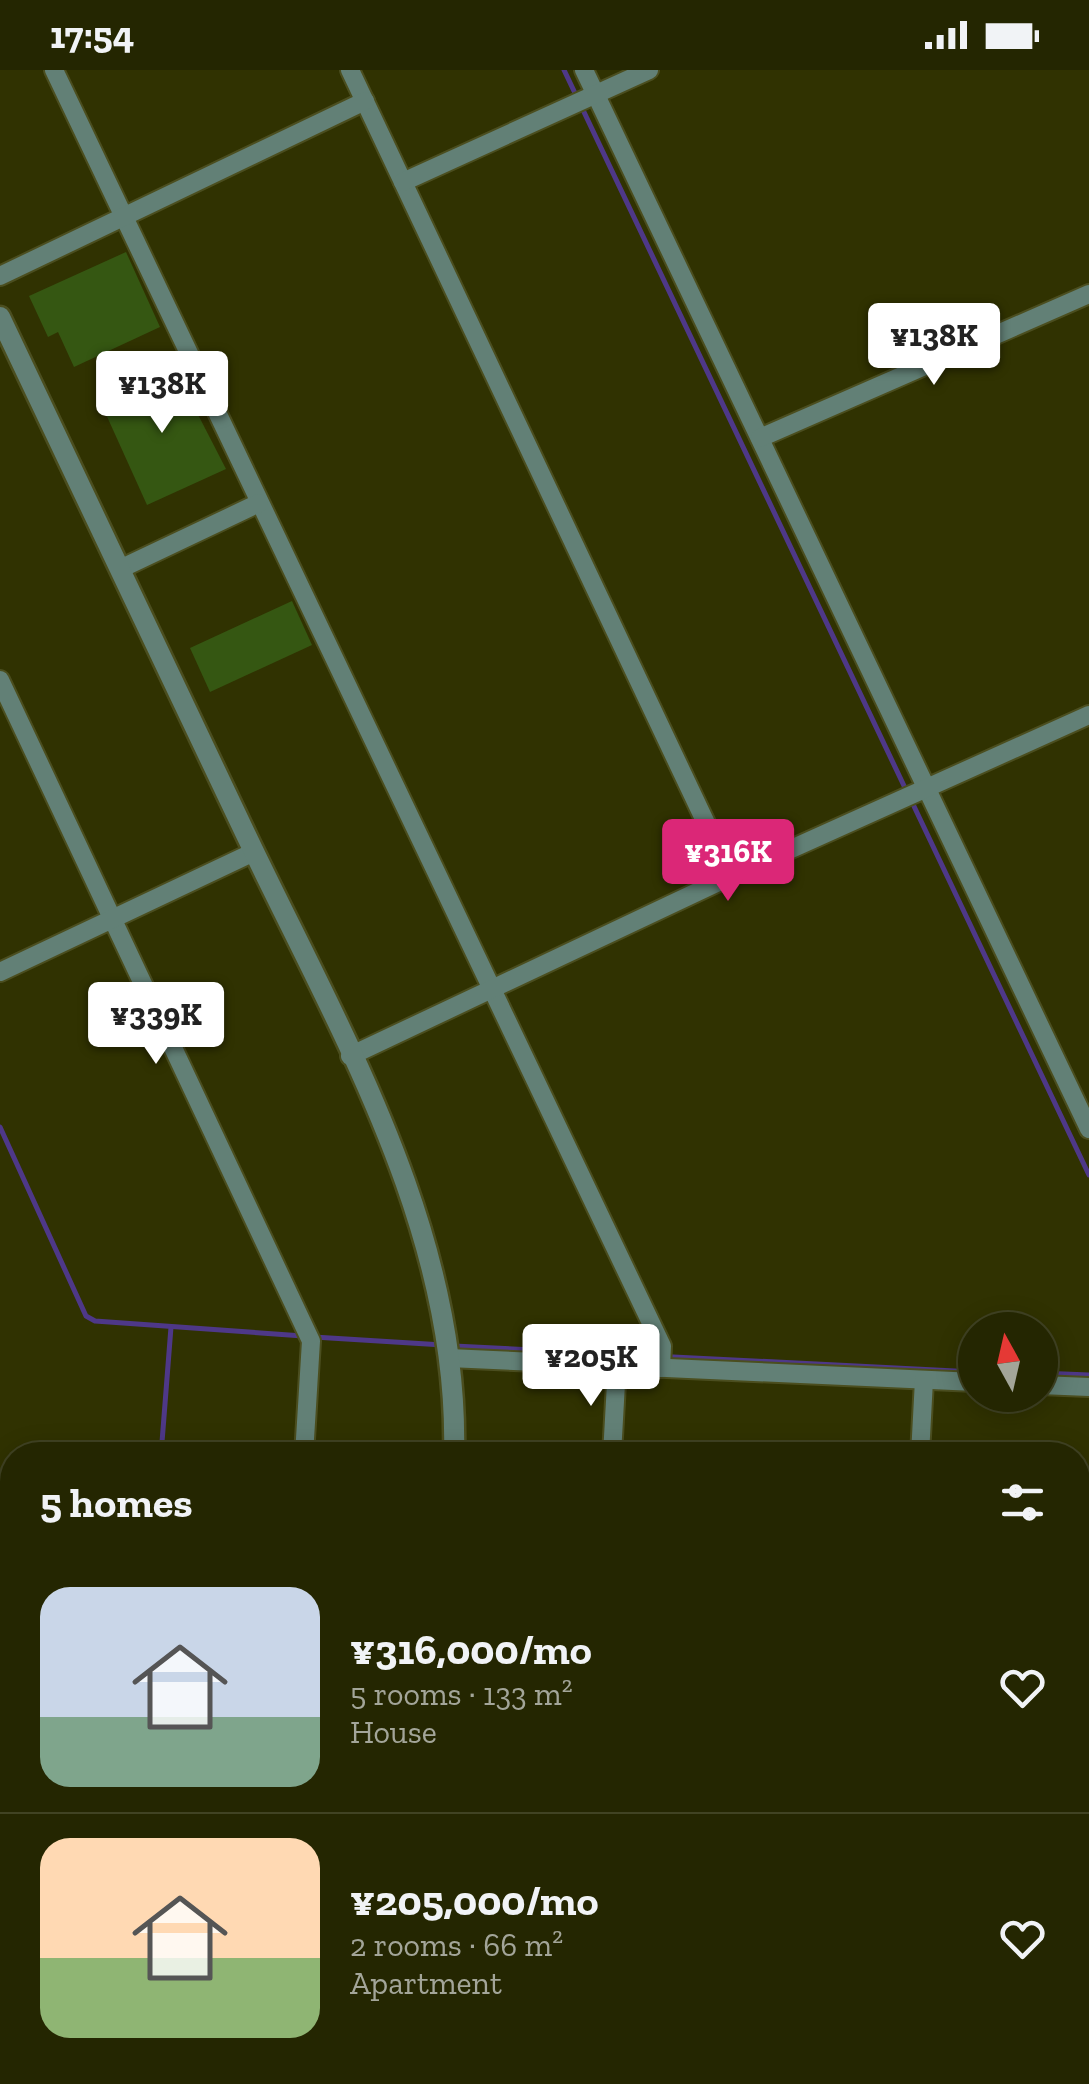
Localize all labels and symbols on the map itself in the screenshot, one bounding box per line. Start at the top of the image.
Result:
pin: ¥138K [864,303,1004,388]
pin: ¥138K [92,351,232,436]
pin: ¥316K [658,819,798,904]
pin: ¥339K [86,982,226,1067]
north arrow [958,1312,1058,1412]
pin: ¥205K [521,1324,661,1409]

